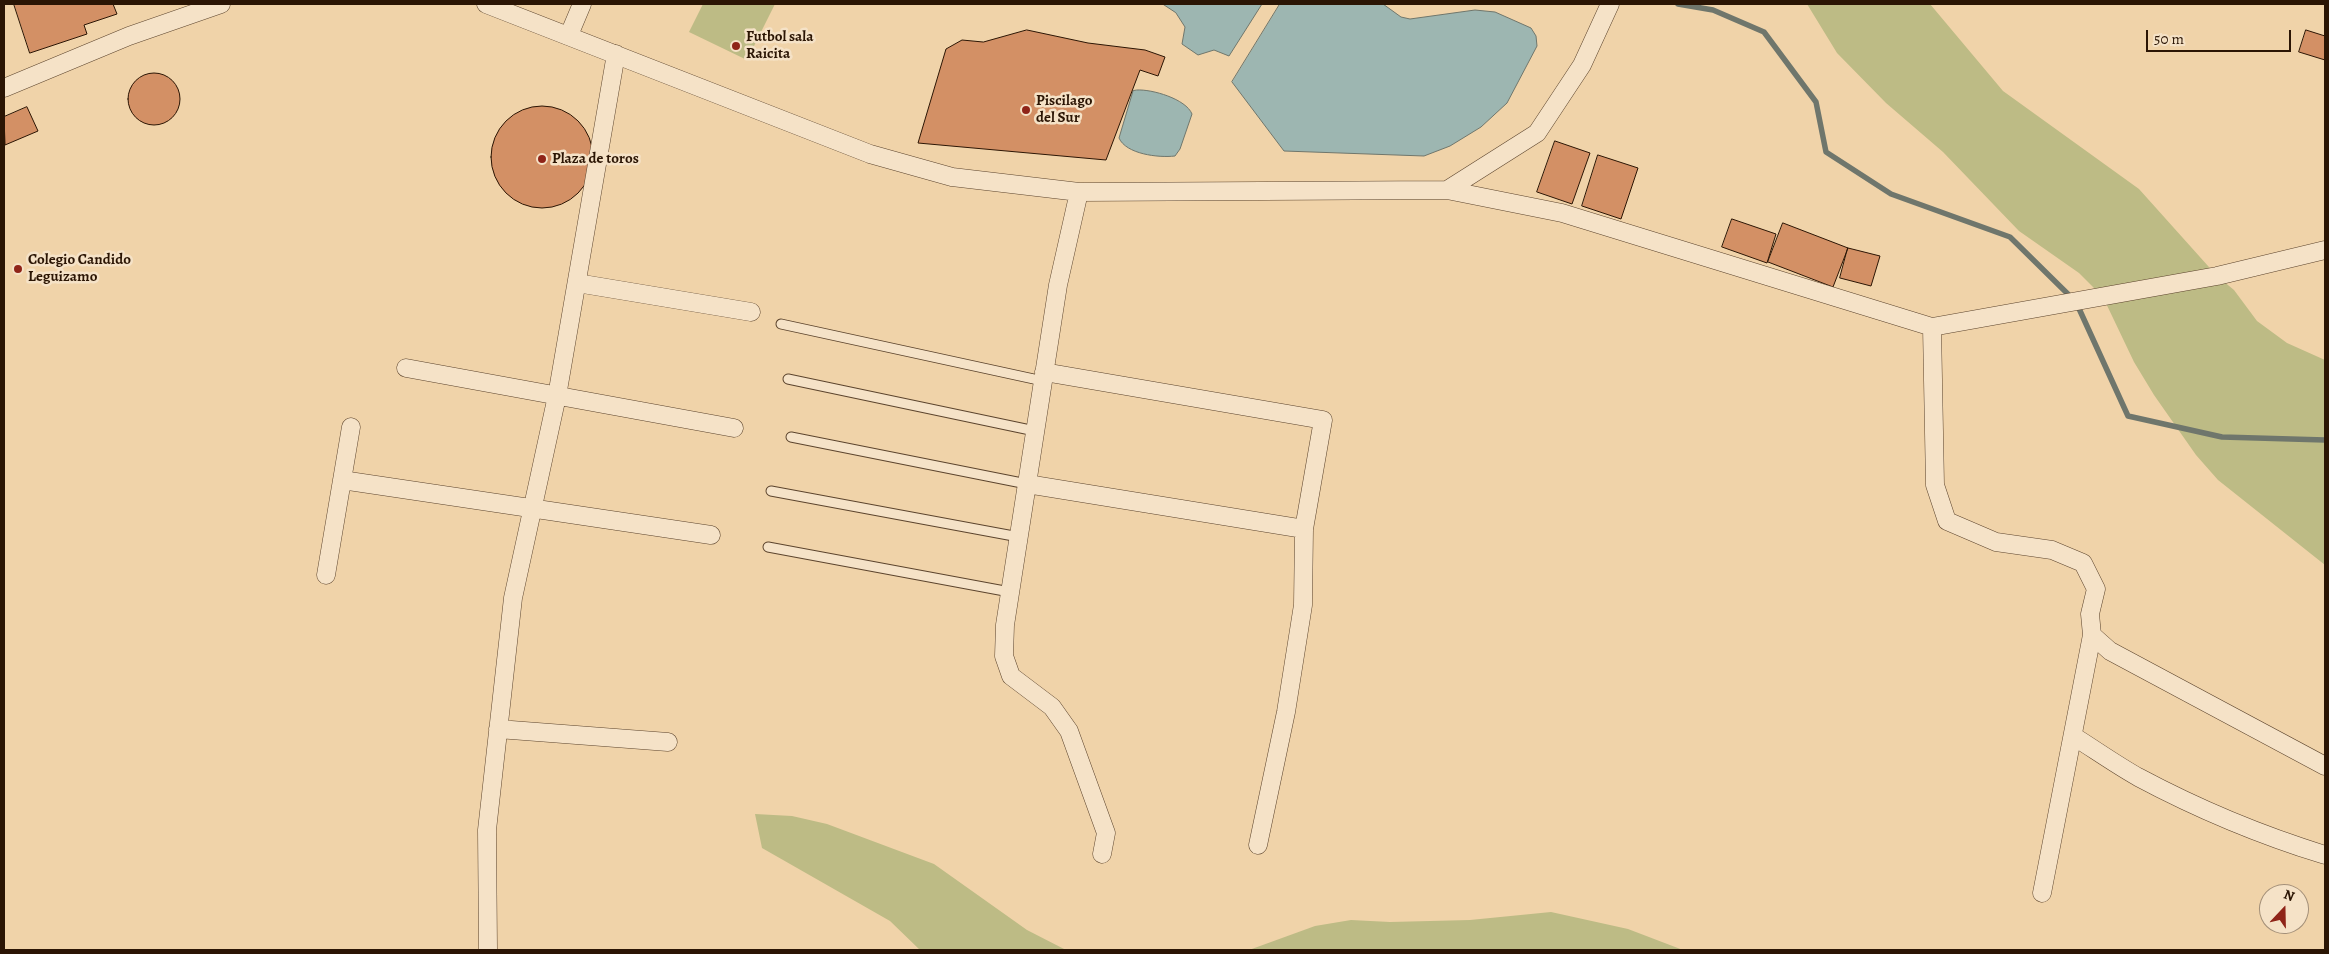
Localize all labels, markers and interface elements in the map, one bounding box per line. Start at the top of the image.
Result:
scale bar [2149,20,2294,52]
place label: Futbol sala Raicita [746,28,814,63]
text: 50 m [2154,29,2184,49]
marker: Futbol sala Raicita [730,40,742,52]
place label: Piscilago del Sur [1036,92,1092,127]
marker: Piscilago del Sur [1020,104,1032,116]
place label: Plaza de toros [552,150,639,168]
marker: Plaza de toros [536,153,548,165]
place label: Colegio Candido Leguizamo [28,251,131,286]
marker: Colegio Candido Leguizamo [12,263,24,275]
north arrow [2259,884,2309,934]
text: N [2281,885,2297,906]

